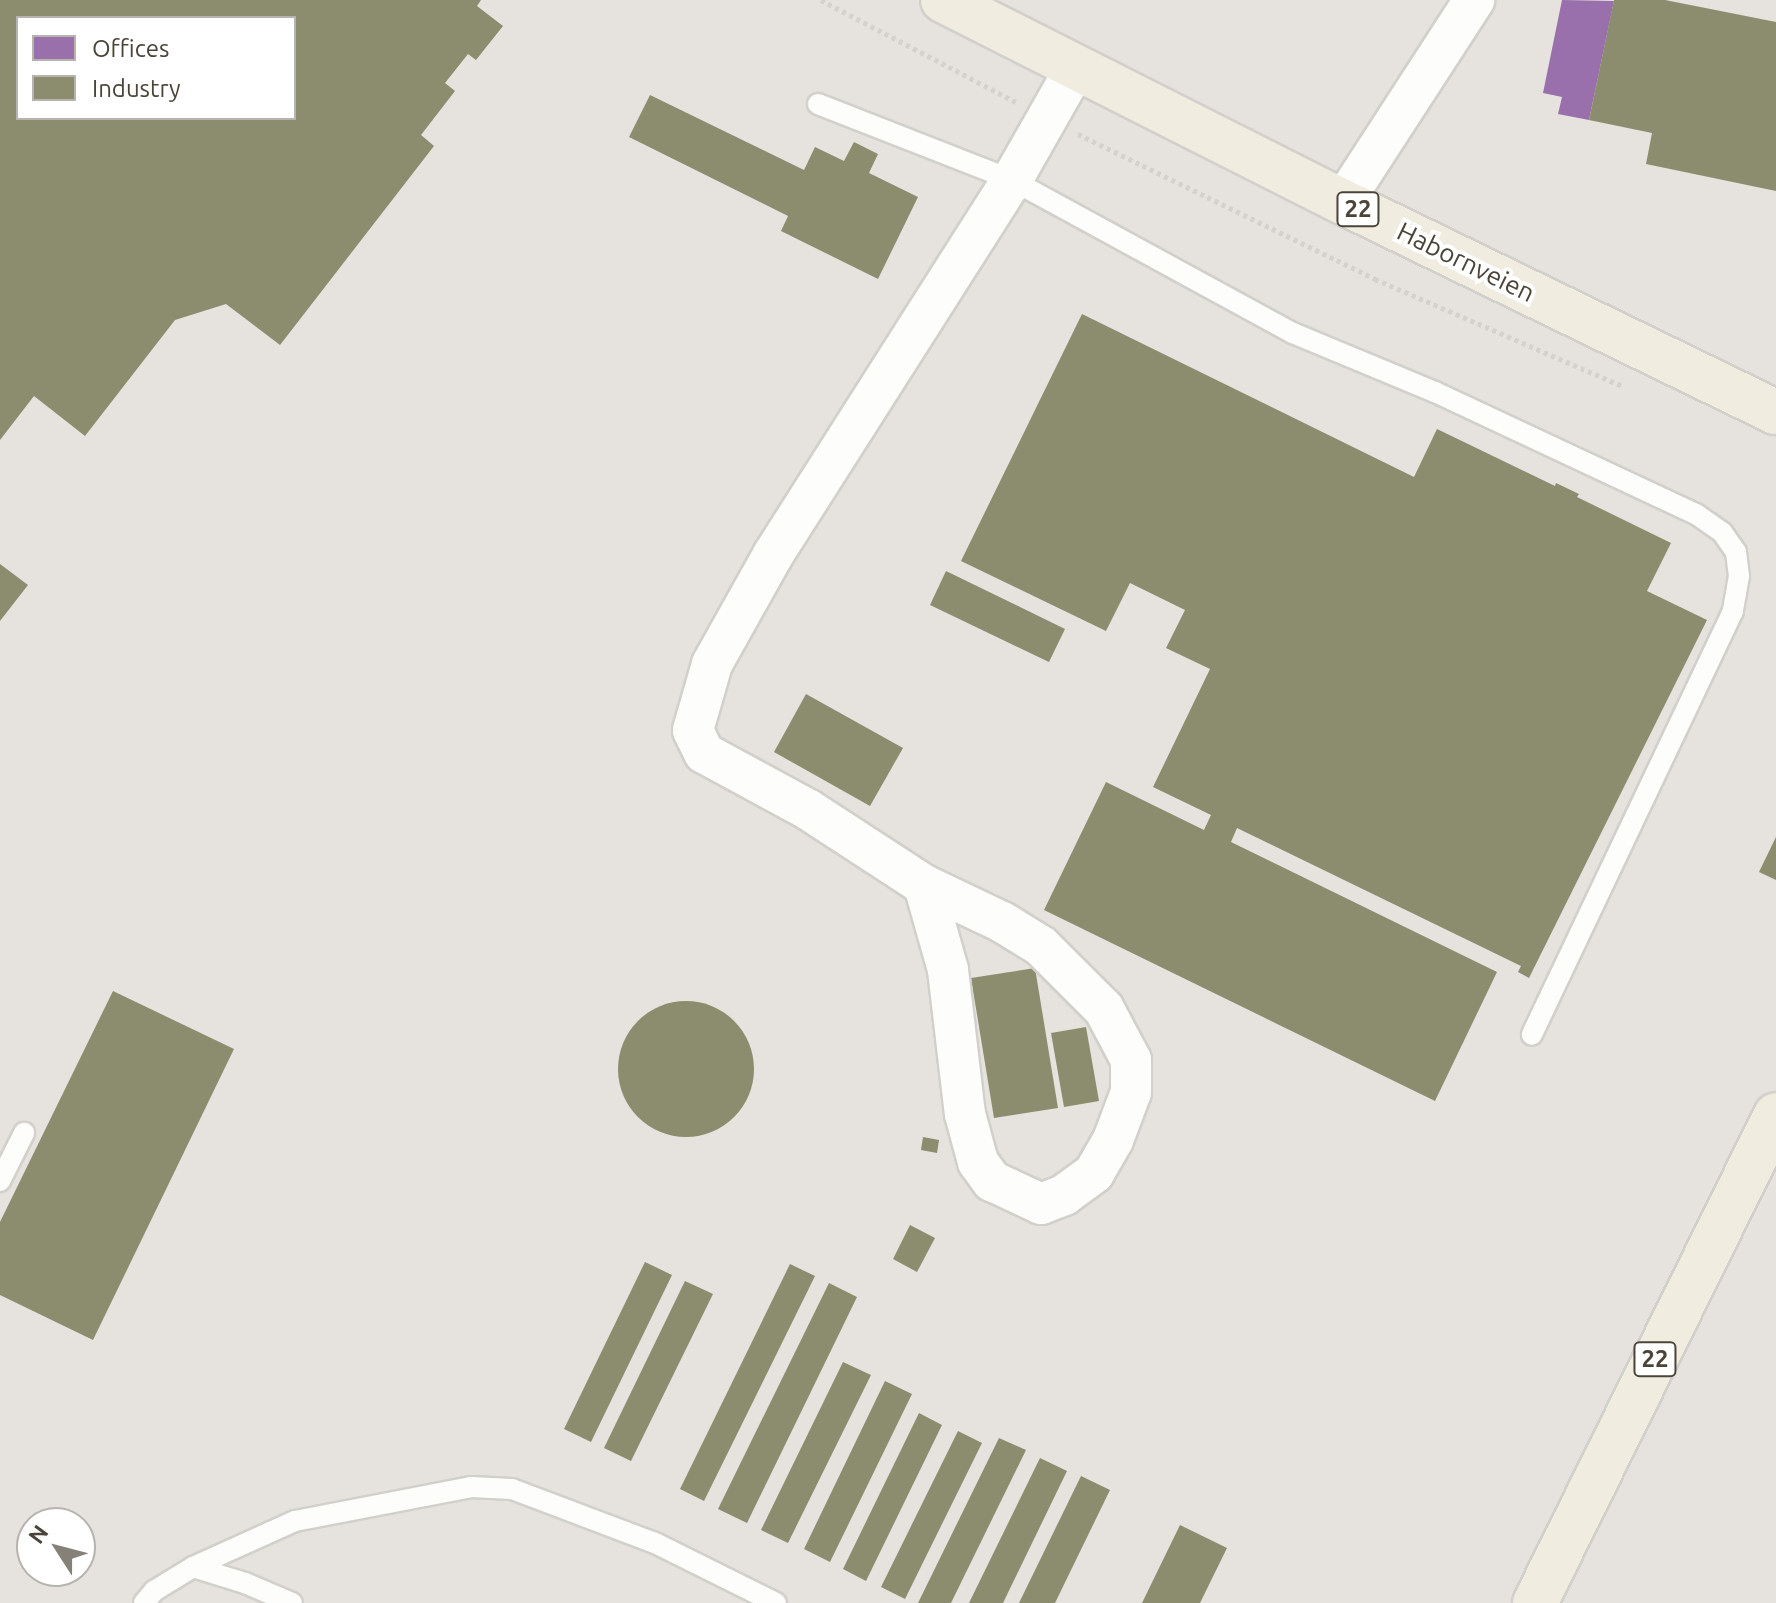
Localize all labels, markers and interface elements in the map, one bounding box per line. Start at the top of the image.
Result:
legend [16,16,296,120]
text: Offices [92,35,170,62]
text: Industry [92,75,181,102]
road number: 22 [1336,189,1380,229]
street label: Habornveien [1392,215,1540,309]
road number: 22 [1633,1339,1677,1379]
north arrow [16,1507,96,1587]
text: N [23,1520,53,1548]

